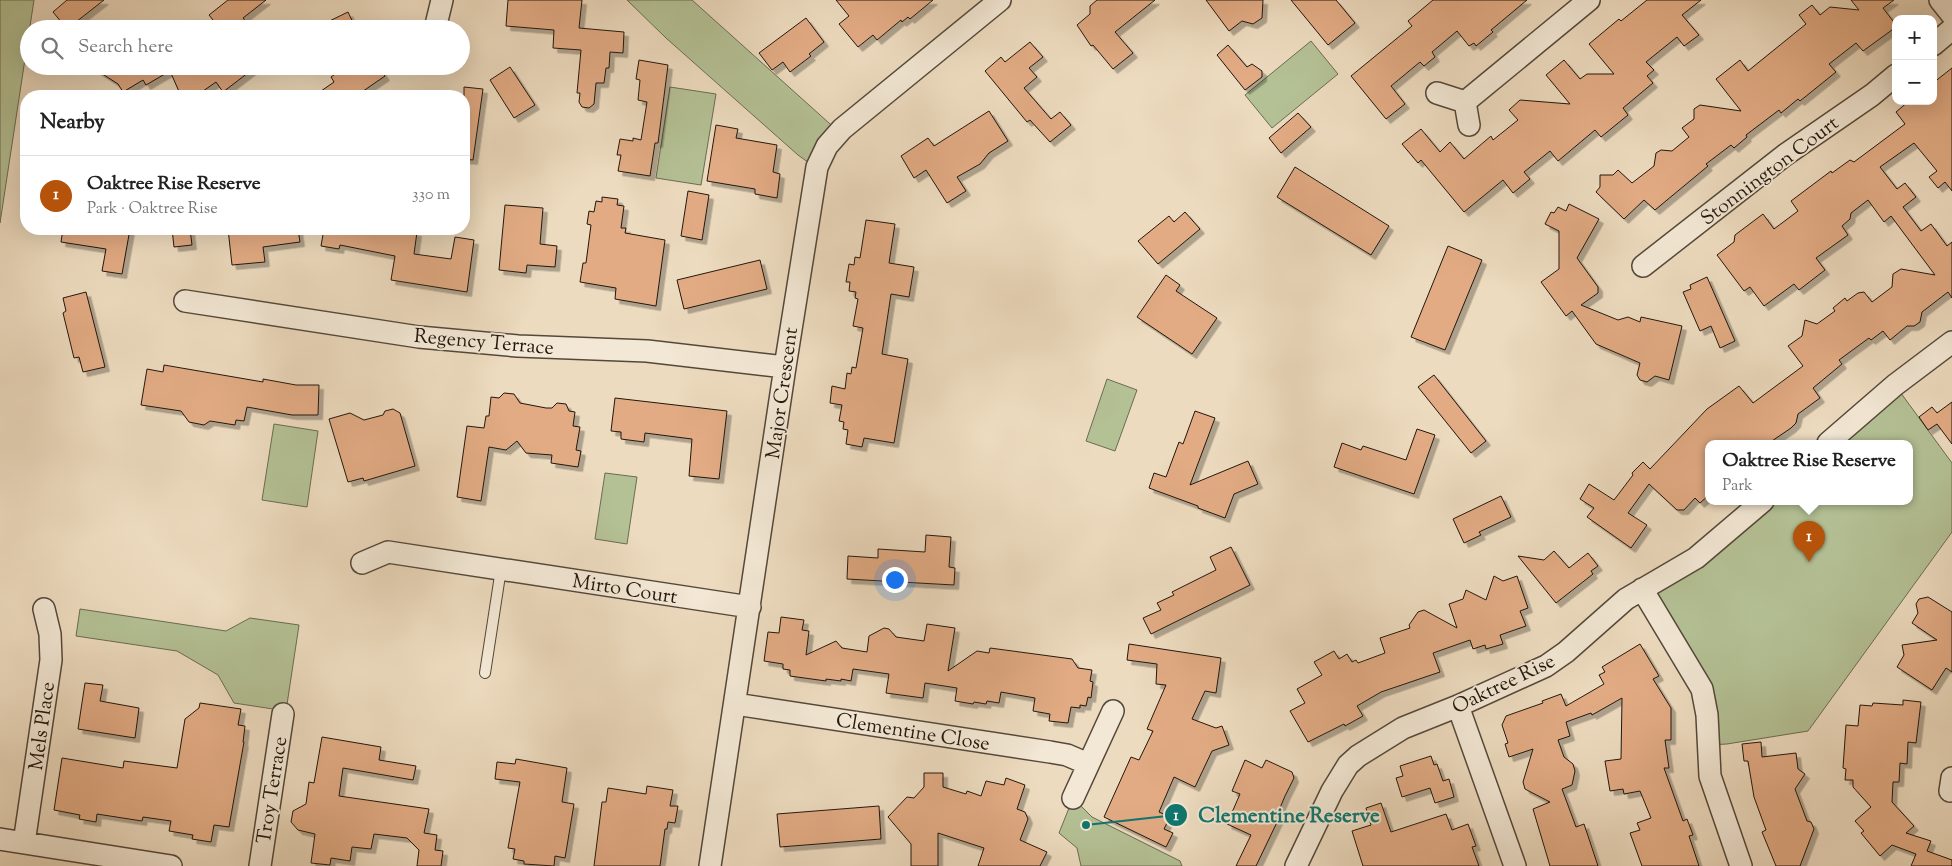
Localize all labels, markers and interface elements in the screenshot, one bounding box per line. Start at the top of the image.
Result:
map controls [1892,15,1937,105]
button: + [1892,15,1937,60]
search box [20,20,470,75]
icon: search [38,34,66,62]
text: Search here [78,34,173,61]
button: − [1892,60,1937,105]
text: Nearby [40,108,105,138]
street label: Stonnington Court [1695,110,1846,234]
text: Oaktree Rise Reserve [87,171,261,198]
text: 1 [53,184,59,207]
text: 330 m [412,184,450,207]
text: Park · Oaktree Rise [87,198,218,221]
street label: Regency Terrace [413,323,555,364]
street label: Major Crescent [760,325,807,461]
popup [1705,440,1913,505]
text: Oaktree Rise Reserve [1722,448,1896,475]
text: Park [1722,475,1753,498]
pin: 1 [1793,521,1825,562]
your location [882,567,908,593]
street label: Mirto Court [570,568,679,613]
street label: Oaktree Rise [1448,648,1561,723]
street label: Mels Place [23,680,64,773]
street label: Clementine Close [834,707,992,760]
street label: Troy Terrace [251,735,296,846]
callout: Clementine Reserve [1163,797,1390,833]
text: Clementine Reserve [1198,802,1380,832]
text: 1 [1173,806,1179,827]

